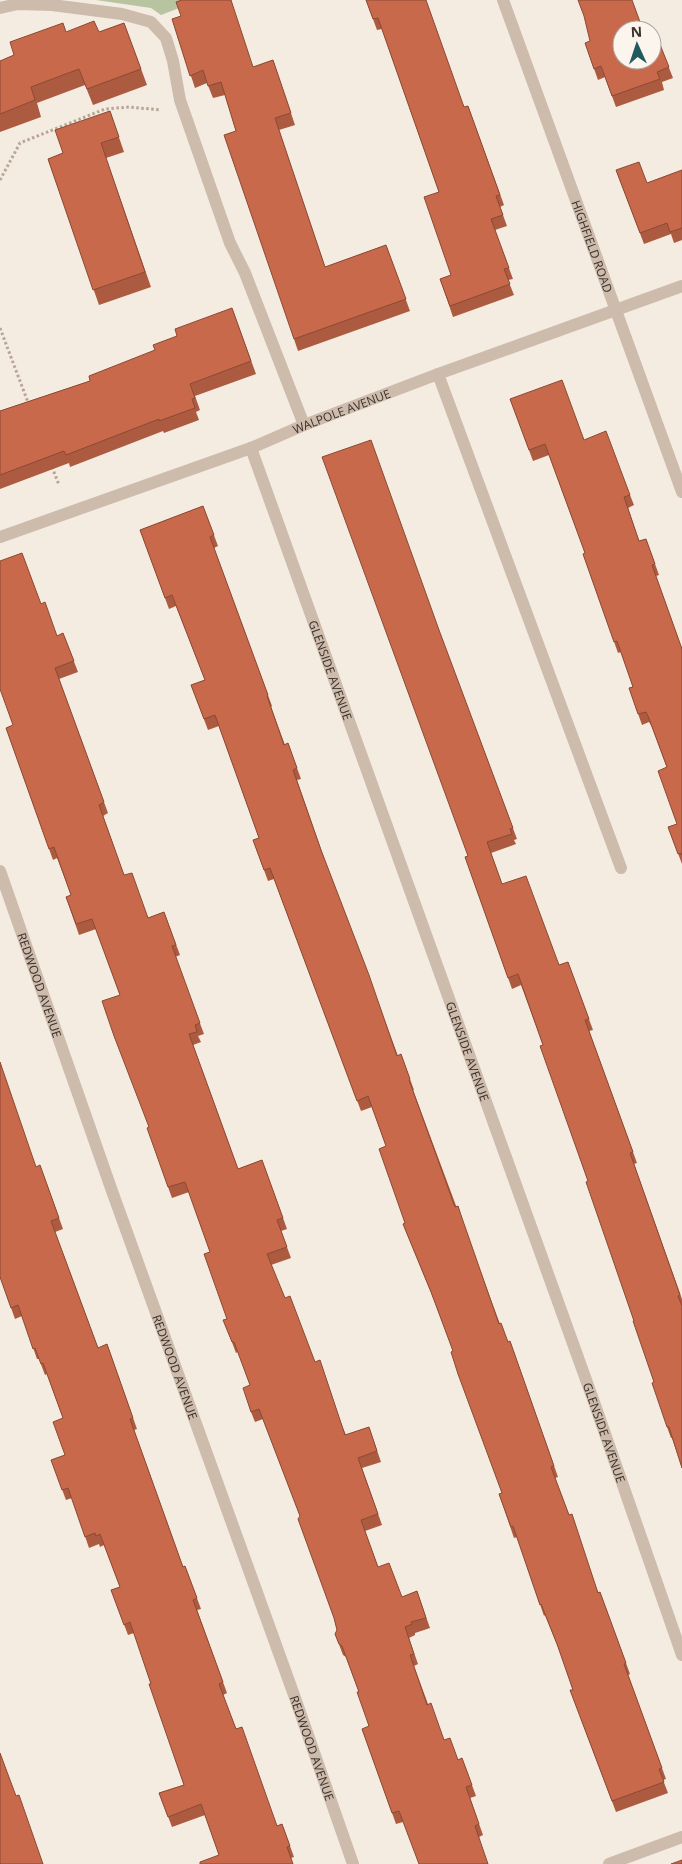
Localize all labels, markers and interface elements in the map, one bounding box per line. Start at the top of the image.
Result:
north arrow [612,20,662,70]
text: N [630,22,642,41]
street label: HIGHFIELD ROAD [568,198,617,295]
street label: WALPOLE AVENUE [290,384,393,438]
street label: GLENSIDE AVENUE [305,618,357,722]
street label: REDWOOD AVENUE [14,930,66,1040]
street label: GLENSIDE AVENUE [442,999,494,1104]
street label: REDWOOD AVENUE [149,1312,202,1422]
street label: GLENSIDE AVENUE [579,1380,630,1485]
street label: REDWOOD AVENUE [286,1693,339,1803]

